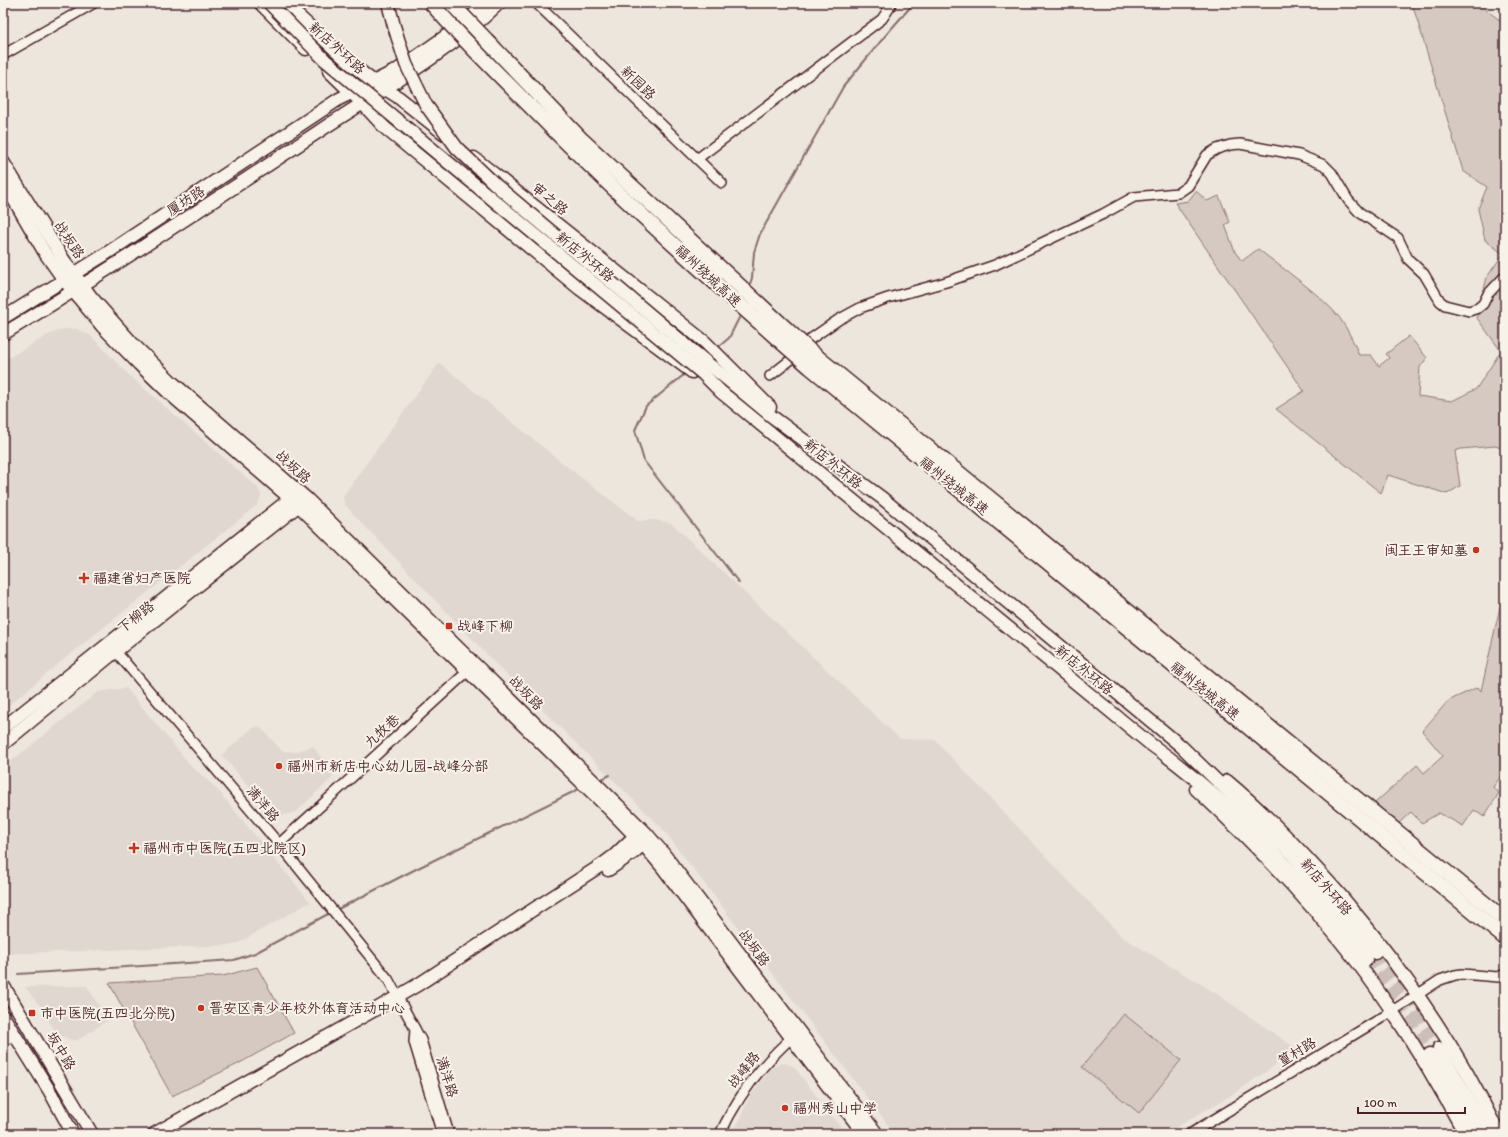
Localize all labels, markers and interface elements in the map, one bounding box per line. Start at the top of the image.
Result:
street label: 新店外环路 [305,18,369,78]
street label: 新园路 [617,62,659,104]
street label: 审之路 [528,179,572,219]
street label: 厦坊路 [164,182,208,220]
street label: 战坂路 [50,218,88,262]
street label: 新店外环路 [552,228,618,286]
street label: 福州绕城高速 [671,241,745,311]
street label: 新店外环路 [800,435,866,493]
street label: 战坂路 [272,447,314,487]
street label: 福州绕城高速 [916,453,992,519]
place label: 闽王王审知墓 [1384,542,1468,559]
marker: 闽王王审知墓 [1471,545,1481,555]
place label: 福建省妇产医院 [93,570,191,587]
marker: 福建省妇产医院 [78,572,90,584]
street label: 下柳路 [114,597,158,637]
place label: 战峰下柳 [457,618,513,635]
marker: 战峰下柳 [444,621,454,631]
street label: 新店外环路 [1051,641,1117,699]
street label: 福州绕城高速 [1167,658,1243,724]
street label: 战坂路 [505,672,547,714]
street label: 九牧巷 [361,710,404,751]
place label: 福州市新店中心幼儿园-战峰分部 [287,758,489,775]
marker: 福州市新店中心幼儿园-战峰分部 [274,761,284,771]
street label: 满洋路 [243,782,283,826]
place label: 福州市中医院(五四北院区) [143,840,306,857]
marker: 福州市中医院(五四北院区) [128,842,140,854]
street label: 新店外环路 [1297,855,1355,919]
street label: 战坂路 [735,926,773,970]
place label: 晋安区青少年校外体育活动中心 [209,1000,405,1017]
marker: 晋安区青少年校外体育活动中心 [196,1003,206,1013]
place label: 市中医院(五四北分院) [40,1005,175,1022]
marker: 市中医院(五四北分院) [27,1008,37,1018]
street label: 坂中路 [43,1029,79,1073]
street label: 篁村路 [1275,1034,1319,1070]
street label: 战峰路 [724,1048,764,1092]
street label: 满洋路 [433,1054,461,1100]
scale bar [1358,1089,1465,1115]
text: 100 m [1364,1096,1397,1110]
place label: 福州秀山中学 [793,1100,877,1117]
marker: 福州秀山中学 [780,1103,790,1113]

